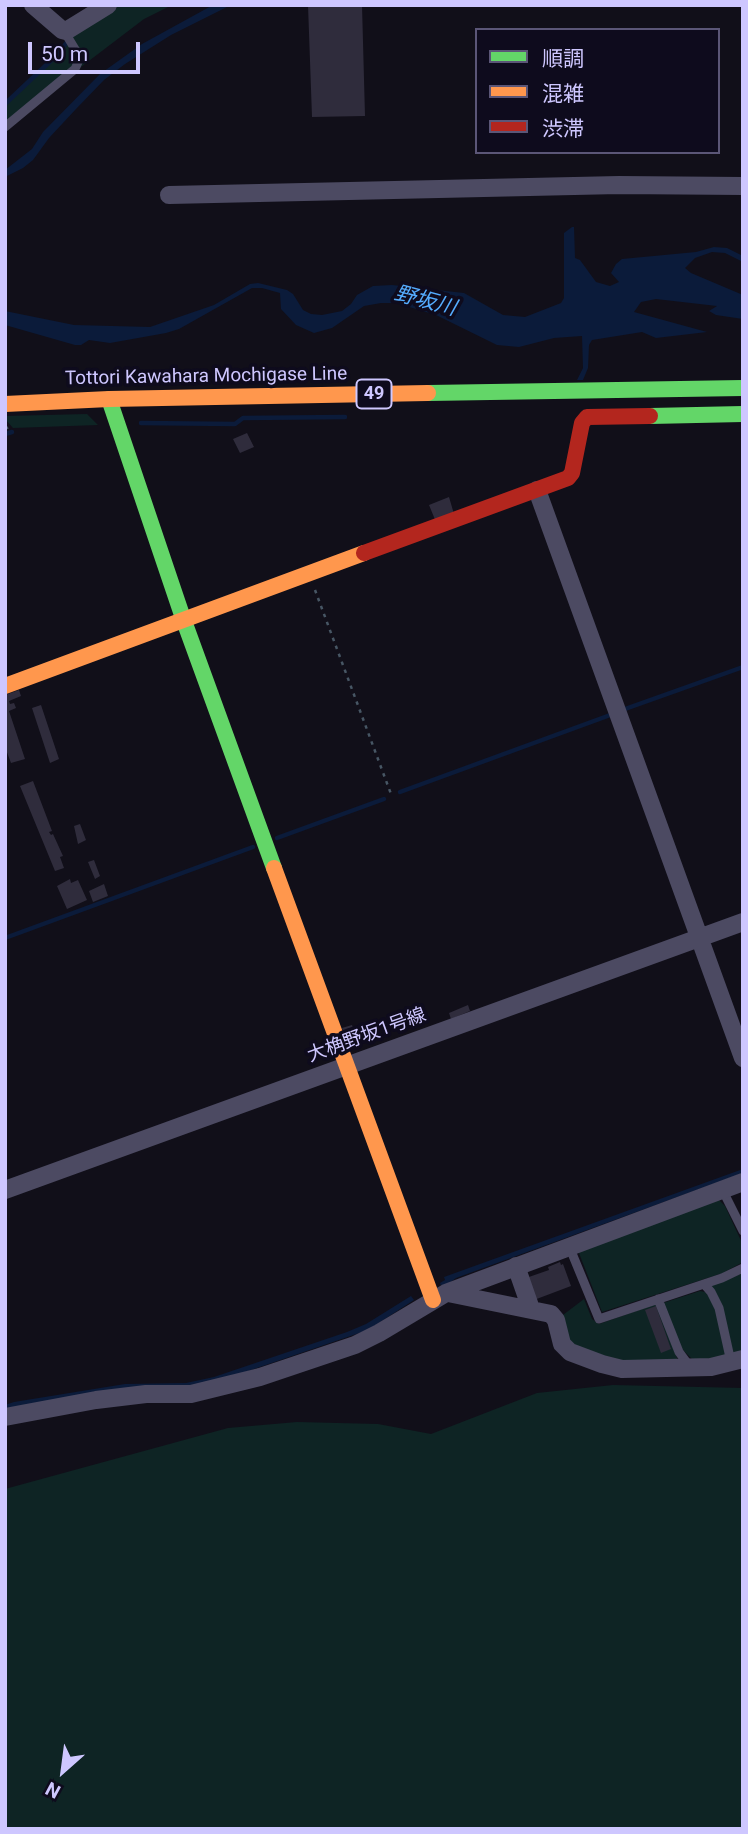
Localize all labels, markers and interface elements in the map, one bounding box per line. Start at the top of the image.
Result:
scale bar [32,28,144,72]
legend [475,28,720,154]
text: 50 m [41,42,88,66]
text: 順調 [542,47,584,71]
text: 混雑 [542,82,584,106]
text: 渋滞 [542,117,584,141]
water label: 野坂川 [391,282,459,322]
street label: Tottori Kawahara Mochigase Line [65,363,347,391]
road number: 49 [356,380,392,408]
street label: 大桷野坂1号線 [305,1004,429,1068]
north arrow [28,1736,98,1806]
text: N [42,1777,64,1803]

